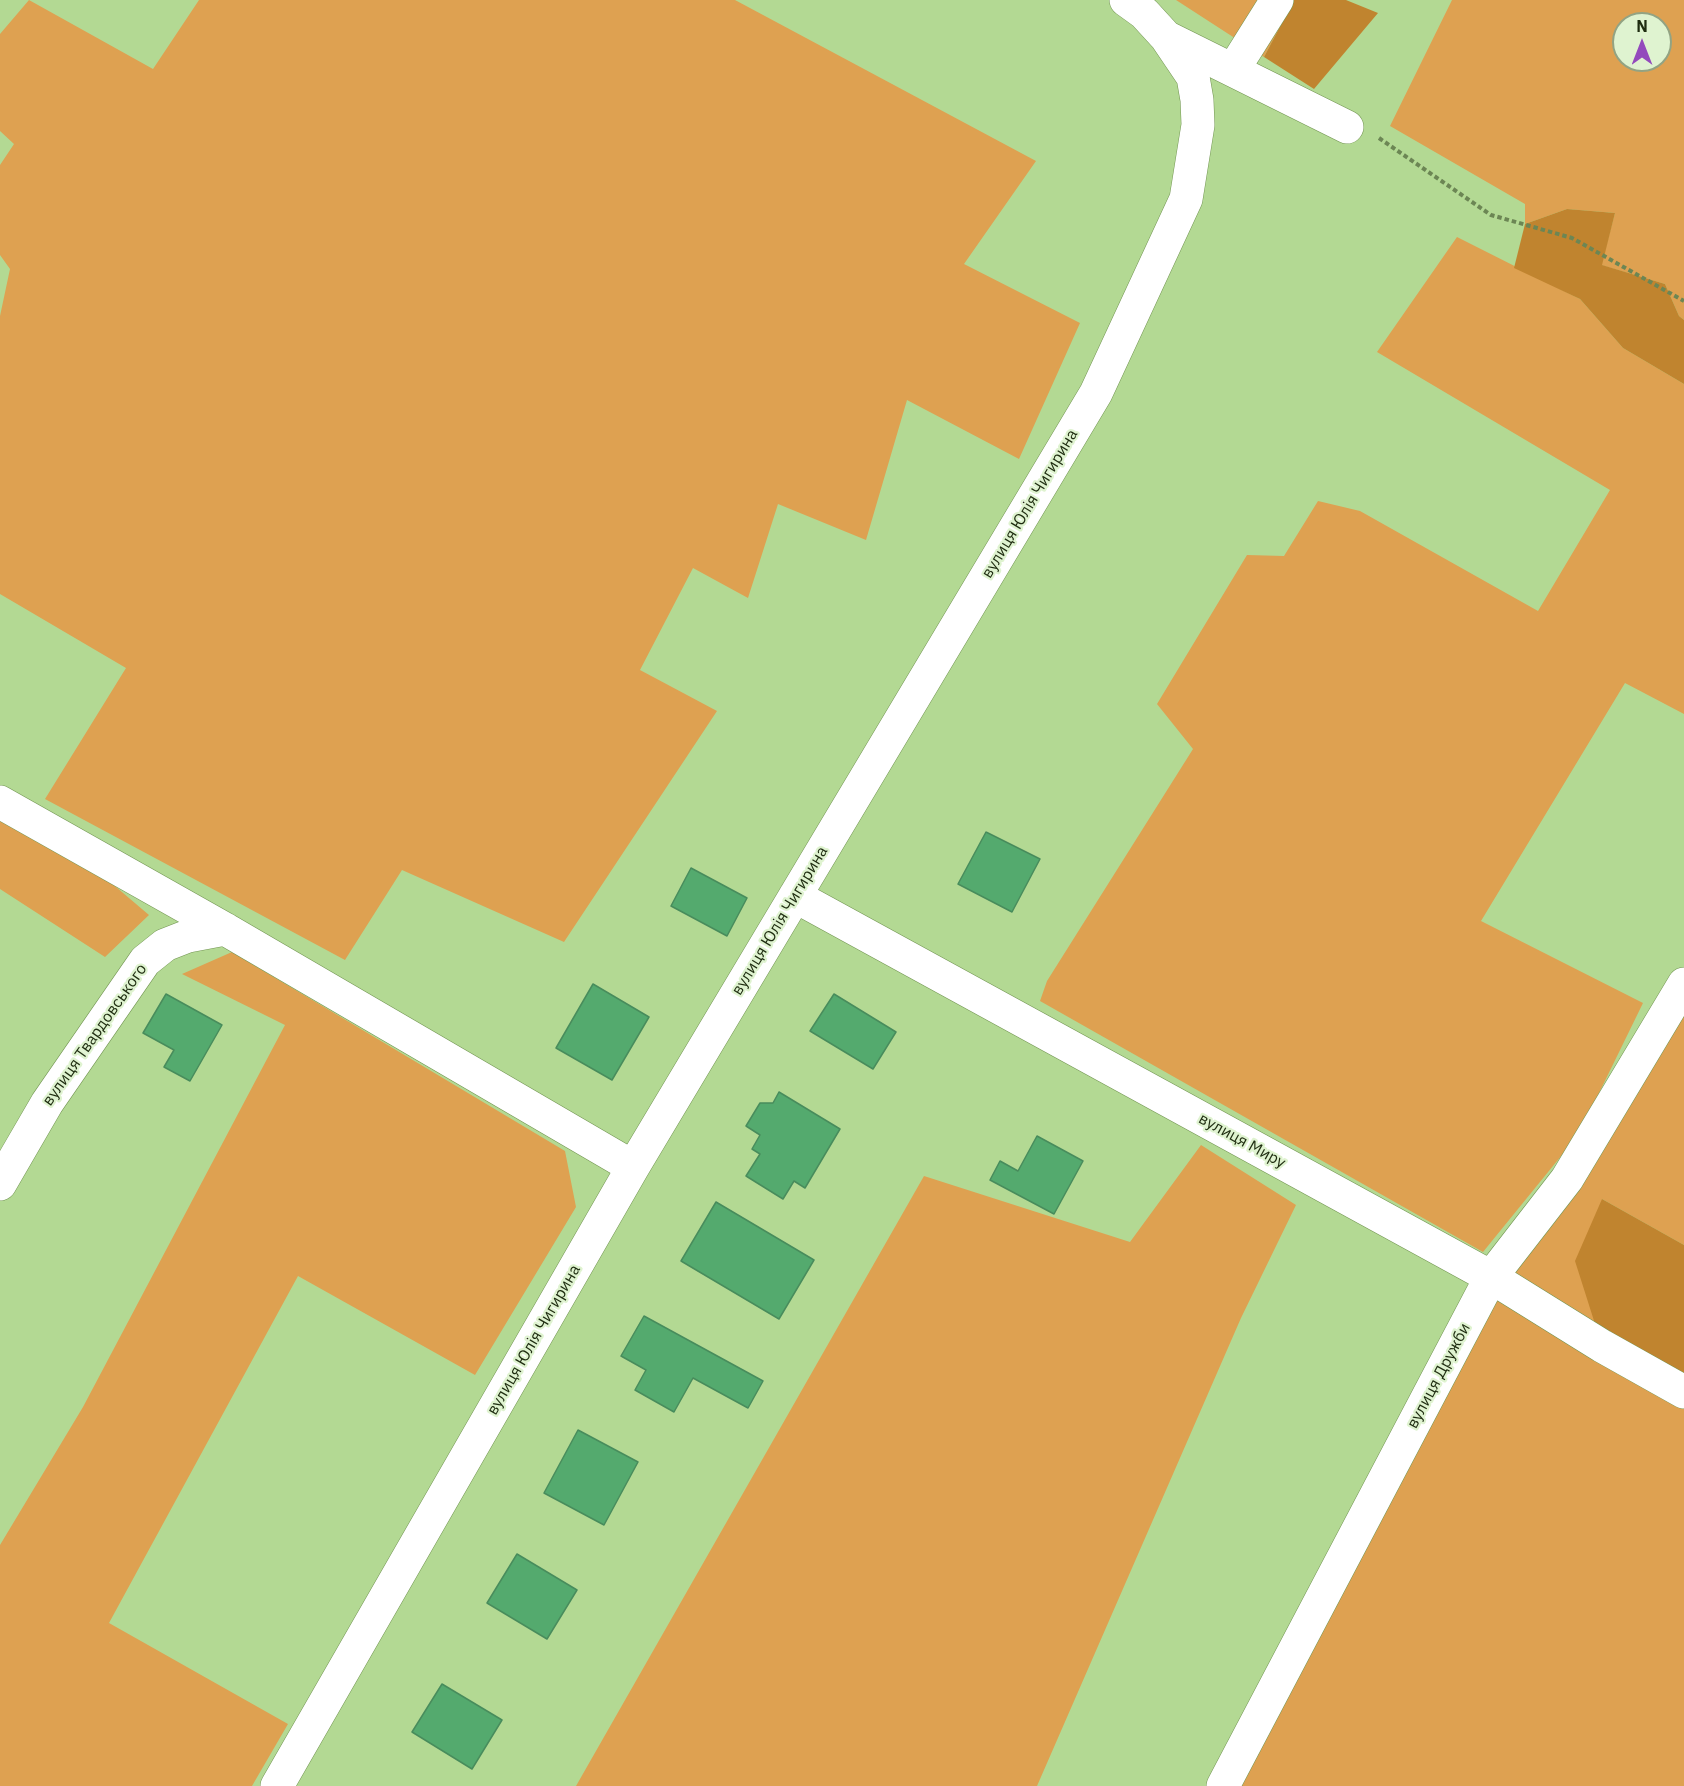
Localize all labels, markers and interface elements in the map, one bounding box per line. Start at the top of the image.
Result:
north arrow [1612,12,1672,72]
text: N [1636,16,1648,36]
street label: вулиця Юлія Чигирина [978,426,1082,582]
street label: вулиця Юлія Чигирина [728,843,832,999]
street label: вулиця Твардовського [39,960,151,1110]
street label: вулиця Миру [1195,1109,1289,1173]
street label: вулиця Юлія Чигирина [483,1261,585,1419]
street label: вулиця Дружби [1403,1320,1475,1432]

